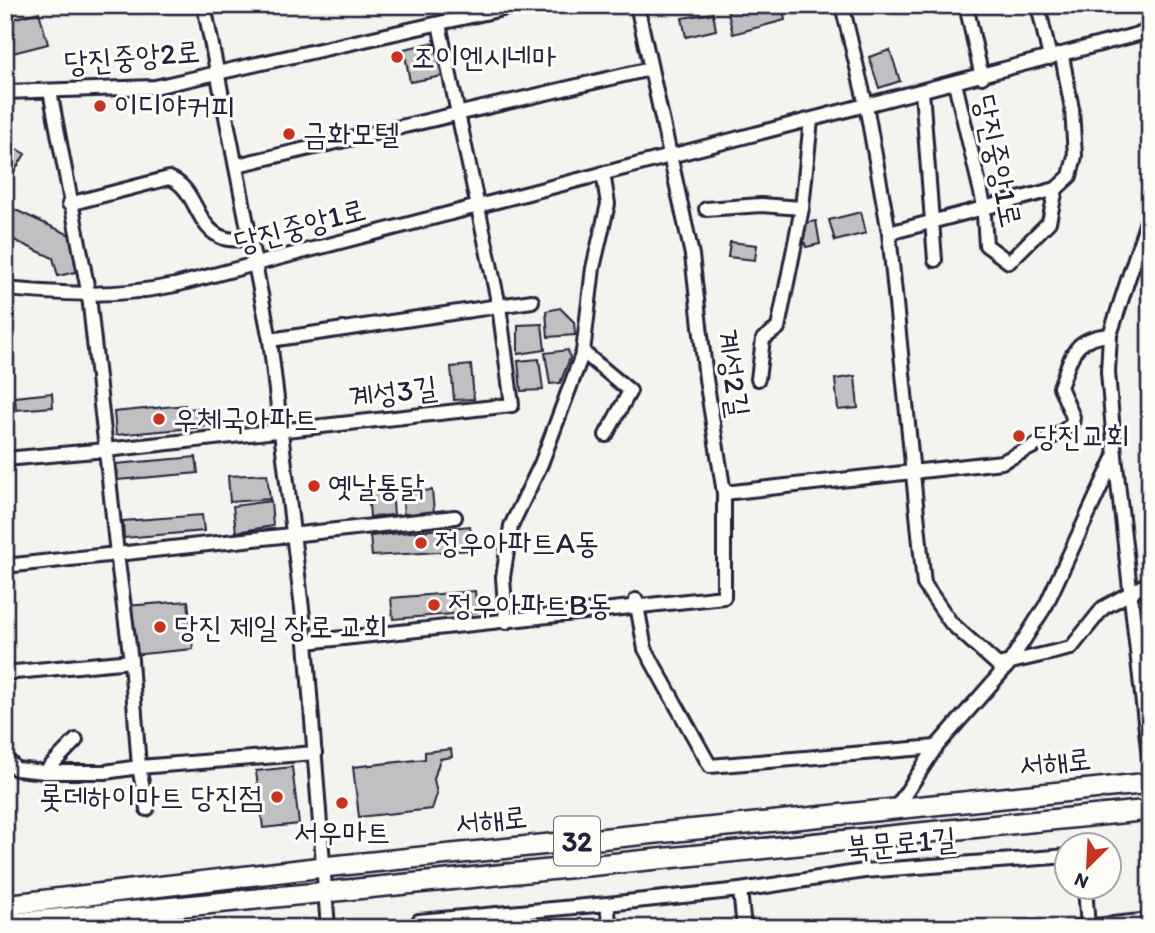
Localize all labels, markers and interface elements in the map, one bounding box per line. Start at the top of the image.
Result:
street label: 당진중앙2로 [62,32,202,81]
place label: 조이엔시네마 [411,38,556,75]
marker: 조이엔시네마 [389,49,405,65]
place label: 이디야커피 [114,87,235,124]
street label: 당진중앙1로 [966,91,1031,231]
marker: 이디야커피 [92,98,108,114]
place label: 금화모텔 [303,115,400,152]
marker: 금화모텔 [281,126,297,142]
street label: 당진중앙1로 [230,190,370,261]
street label: 계성2길 [709,327,758,419]
street label: 계성3길 [347,368,439,415]
place label: 우체국아파트 [173,400,318,437]
marker: 우체국아파트 [151,411,167,427]
place label: 당진교회 [1033,417,1130,454]
marker: 당진교회 [1011,428,1027,444]
place label: 옛날통닭 [328,467,425,504]
marker: 옛날통닭 [306,478,322,494]
place label: 정우아파트A동 [435,524,599,561]
marker: 정우아파트A동 [413,535,429,551]
place label: 정우아파트B동 [448,586,612,623]
marker: 정우아파트B동 [426,597,442,613]
place label: 당진 제일 장로 교회 [174,608,387,645]
marker: 당진 제일 장로 교회 [152,619,168,635]
street label: 서해로 [1017,739,1093,784]
place label: 롯데하이마트 당진점 [39,778,263,815]
marker: 롯데하이마트 당진점 [269,789,285,805]
marker: 서우마트 [334,795,350,811]
street label: 서해로 [453,797,529,842]
place label: 서우마트 [294,813,390,850]
road number: 32 [554,816,600,866]
street label: 북문로1길 [844,819,958,866]
north arrow [1054,832,1124,902]
text: N [1071,868,1092,894]

